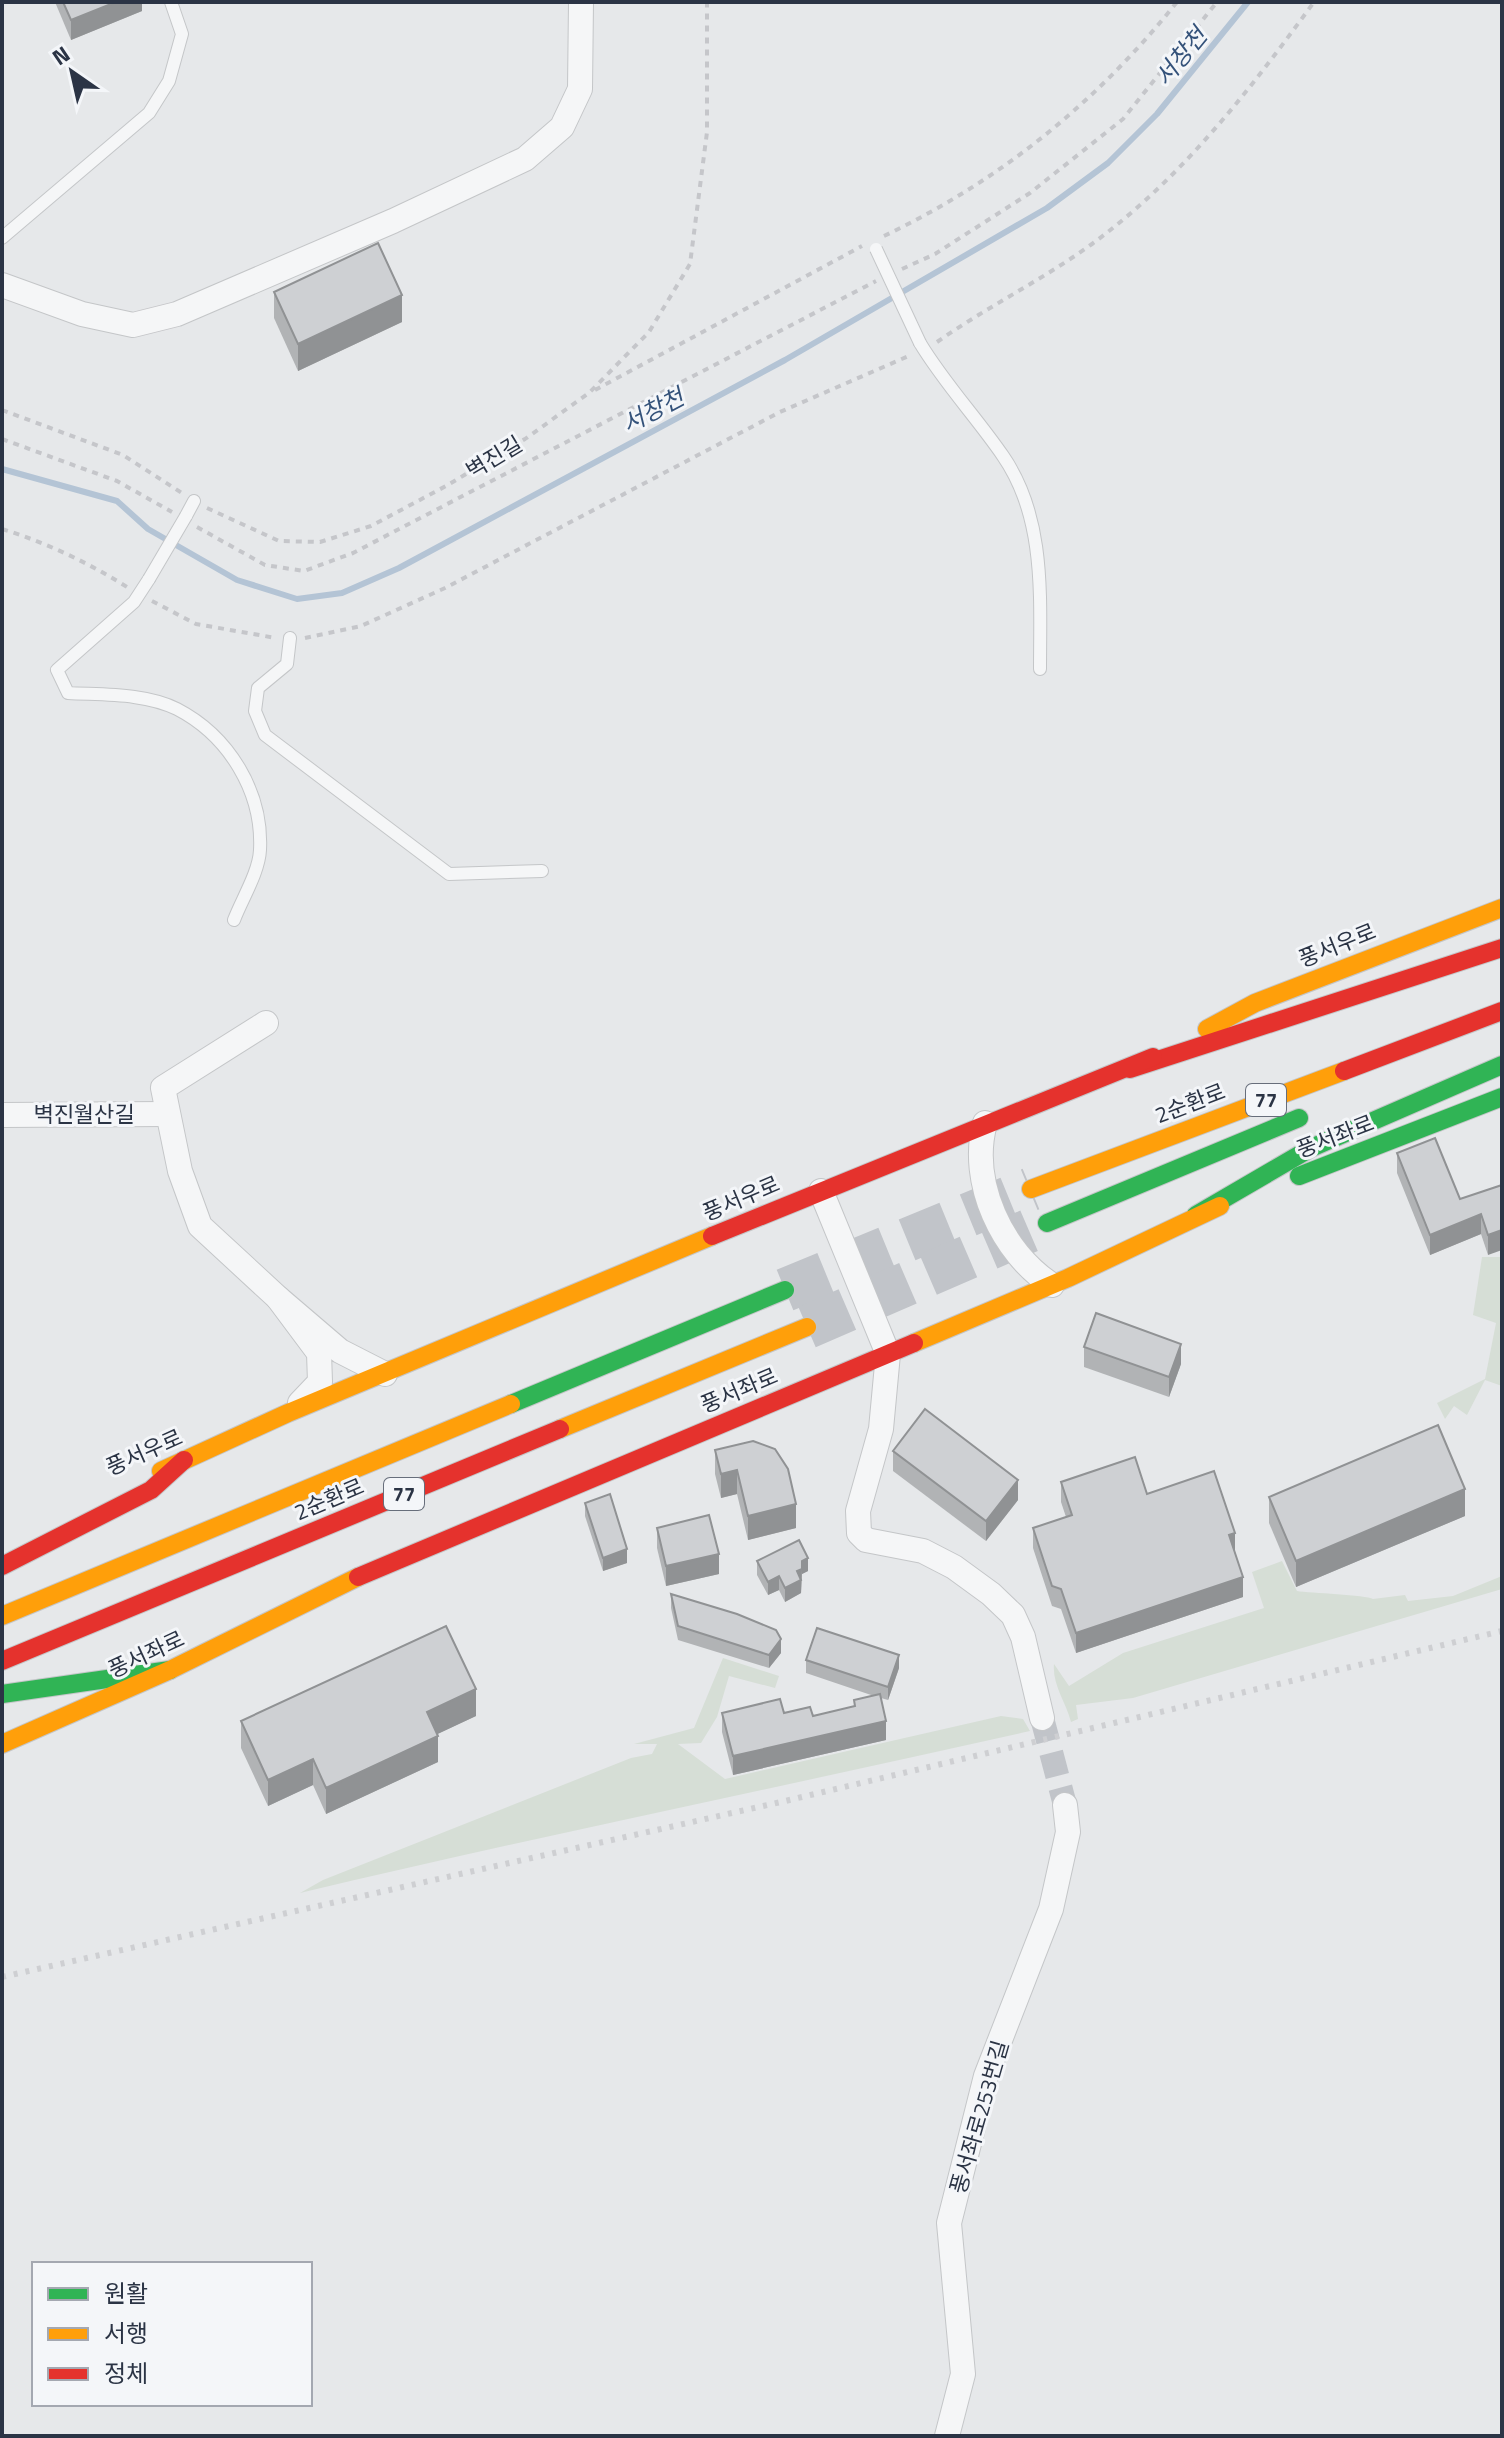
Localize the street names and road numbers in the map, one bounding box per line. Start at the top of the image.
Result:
street label: 벽진길 [459,427,529,487]
street label: 풍서우로 [1293,914,1381,976]
street label: 2순환로 [1150,1074,1230,1132]
road number: 77 [1246,1084,1286,1116]
street label: 벽진월산길 [33,1097,135,1131]
street label: 풍서좌로 [1291,1106,1379,1166]
street label: 풍서우로 [697,1167,785,1229]
street label: 풍서좌로 [695,1359,783,1421]
street label: 풍서우로 [100,1420,188,1484]
street label: 2순환로 [289,1469,369,1529]
road number: 77 [384,1478,424,1510]
street label: 풍서좌로 [102,1621,190,1687]
street label: 풍서좌로253번길 [941,2036,1017,2198]

